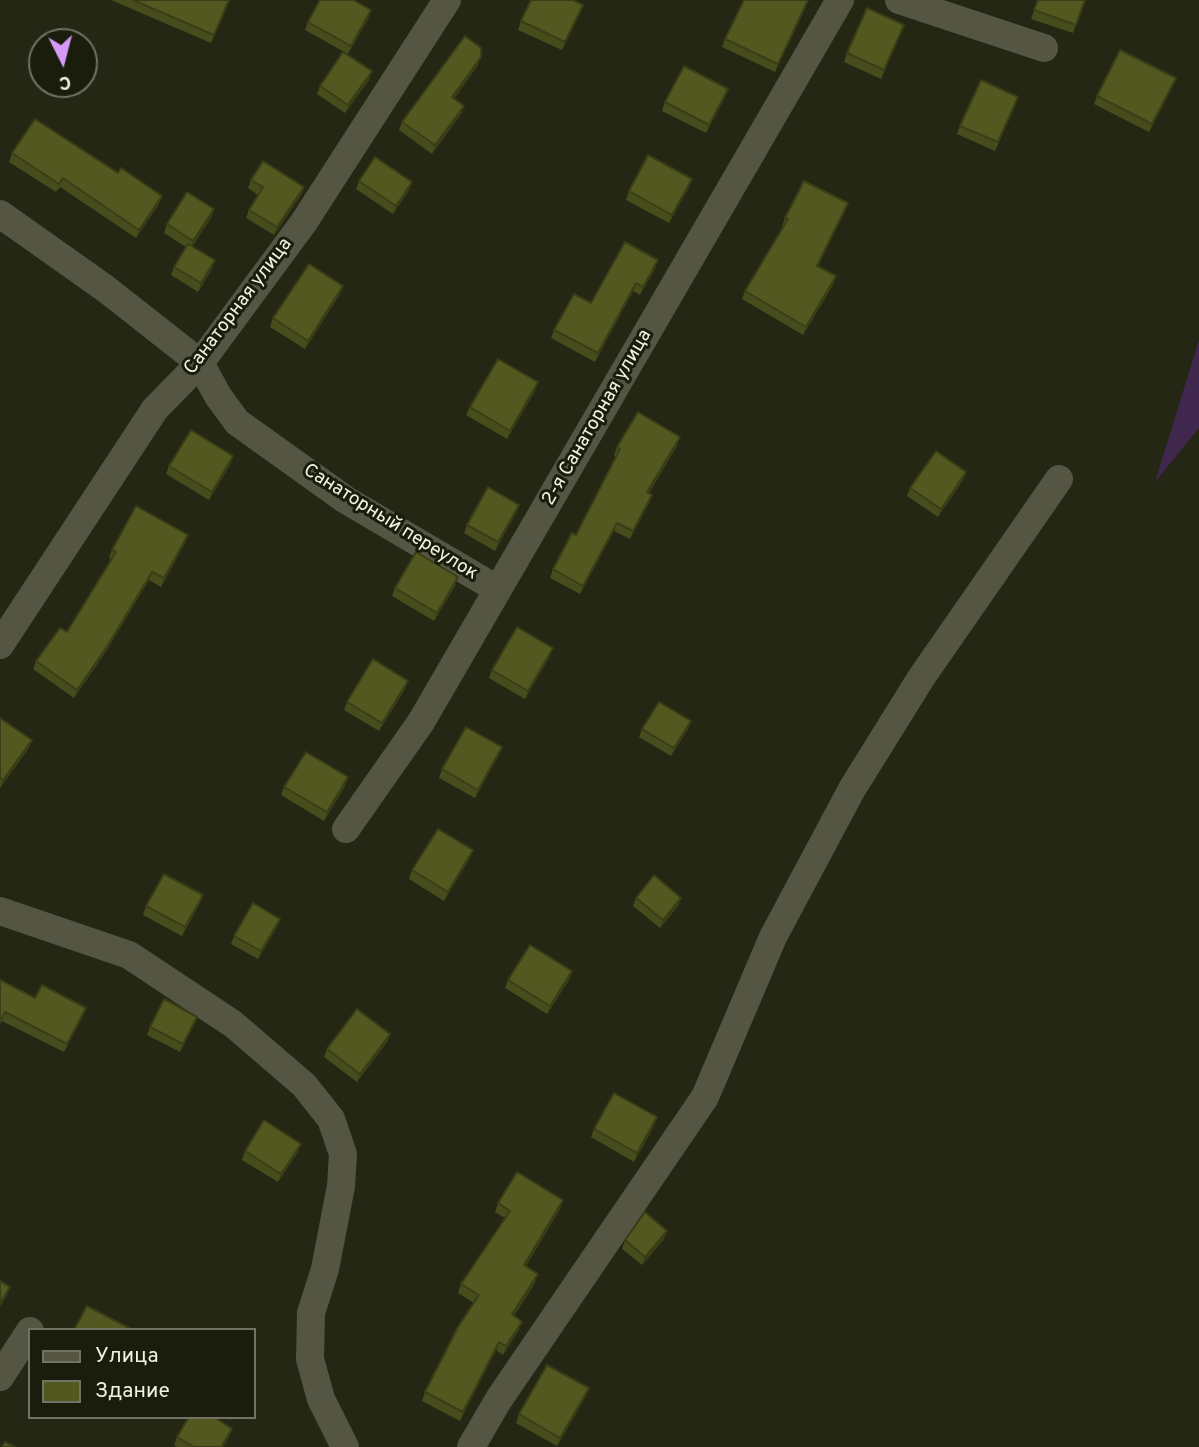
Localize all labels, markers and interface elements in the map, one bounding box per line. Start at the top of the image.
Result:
north arrow [28,28,98,98]
text: С [58,69,72,94]
street label: Санаторная улица [180,234,298,380]
street label: 2-я Санаторная улица [538,326,658,510]
street label: Санаторный переулок [298,460,482,586]
legend [28,1328,256,1419]
text: Улица [95,1343,159,1370]
text: Здание [95,1378,170,1405]

